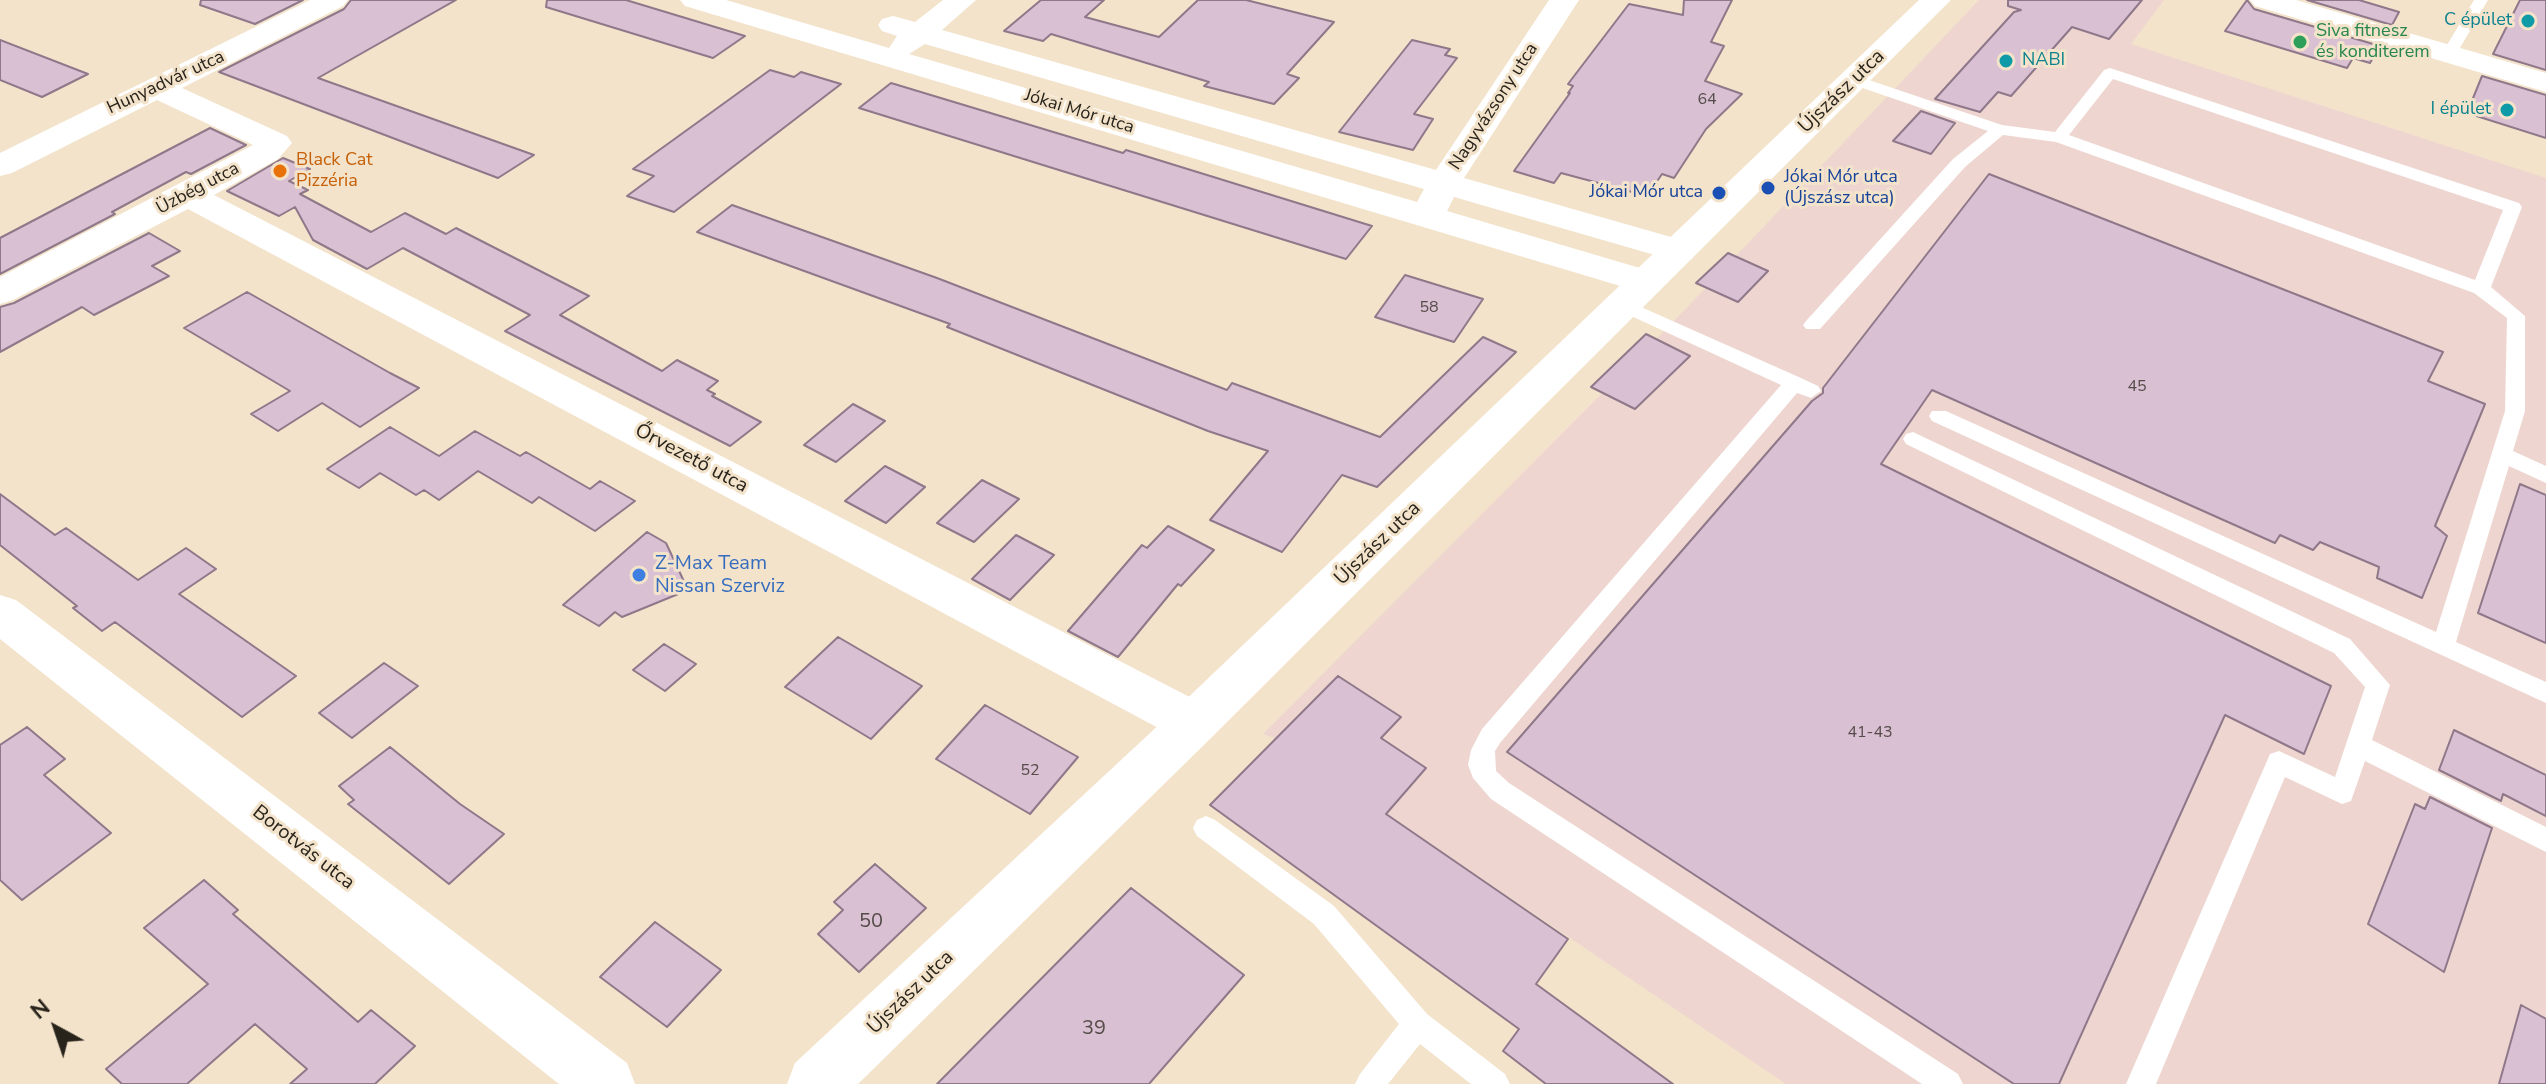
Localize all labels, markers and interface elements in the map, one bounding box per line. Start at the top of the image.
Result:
place label: C épület [2444,10,2512,32]
marker: C épület [2519,12,2537,30]
place label: Siva fitnesz és konditerem [2316,21,2430,64]
marker: Siva fitnesz és konditerem [2291,33,2309,51]
street label: Nagyvázsony utca [1445,40,1543,174]
street label: Újszász utca [1794,45,1890,139]
street label: Hunyadvár utca [104,46,228,120]
place label: NABI [2022,50,2065,72]
marker: NABI [1997,52,2015,70]
street label: Jókai Mór utca [1021,85,1137,139]
house number: 64 [1697,90,1717,110]
place label: I épület [2430,99,2491,121]
marker: I épület [2498,101,2516,119]
place label: Black Cat Pizzéria [296,150,373,192]
street label: Üzbég utca [153,158,243,220]
marker: Black Cat Pizzéria [271,162,289,180]
place label: Jókai Mór utca (Újszász utca) [1784,167,1898,210]
marker: Jókai Mór utca (Újszász utca) [1759,179,1777,197]
place label: Jókai Mór utca [1589,182,1703,204]
marker: Jókai Mór utca [1710,184,1728,202]
house number: 58 [1419,298,1439,318]
house number: 45 [2127,377,2147,397]
street label: Őrvezető utca [630,419,752,499]
street label: Újszász utca [1330,497,1426,591]
place label: Z-Max Team Nissan Szerviz [655,552,785,599]
marker: Z-Max Team Nissan Szerviz [630,566,648,584]
house number: 41-43 [1847,723,1893,743]
house number: 52 [1020,761,1040,781]
street label: Borotvás utca [247,801,359,895]
house number: 50 [859,910,883,934]
street label: Újszász utca [863,946,959,1040]
north arrow [16,988,96,1068]
text: N [25,993,57,1026]
house number: 39 [1082,1017,1106,1041]

